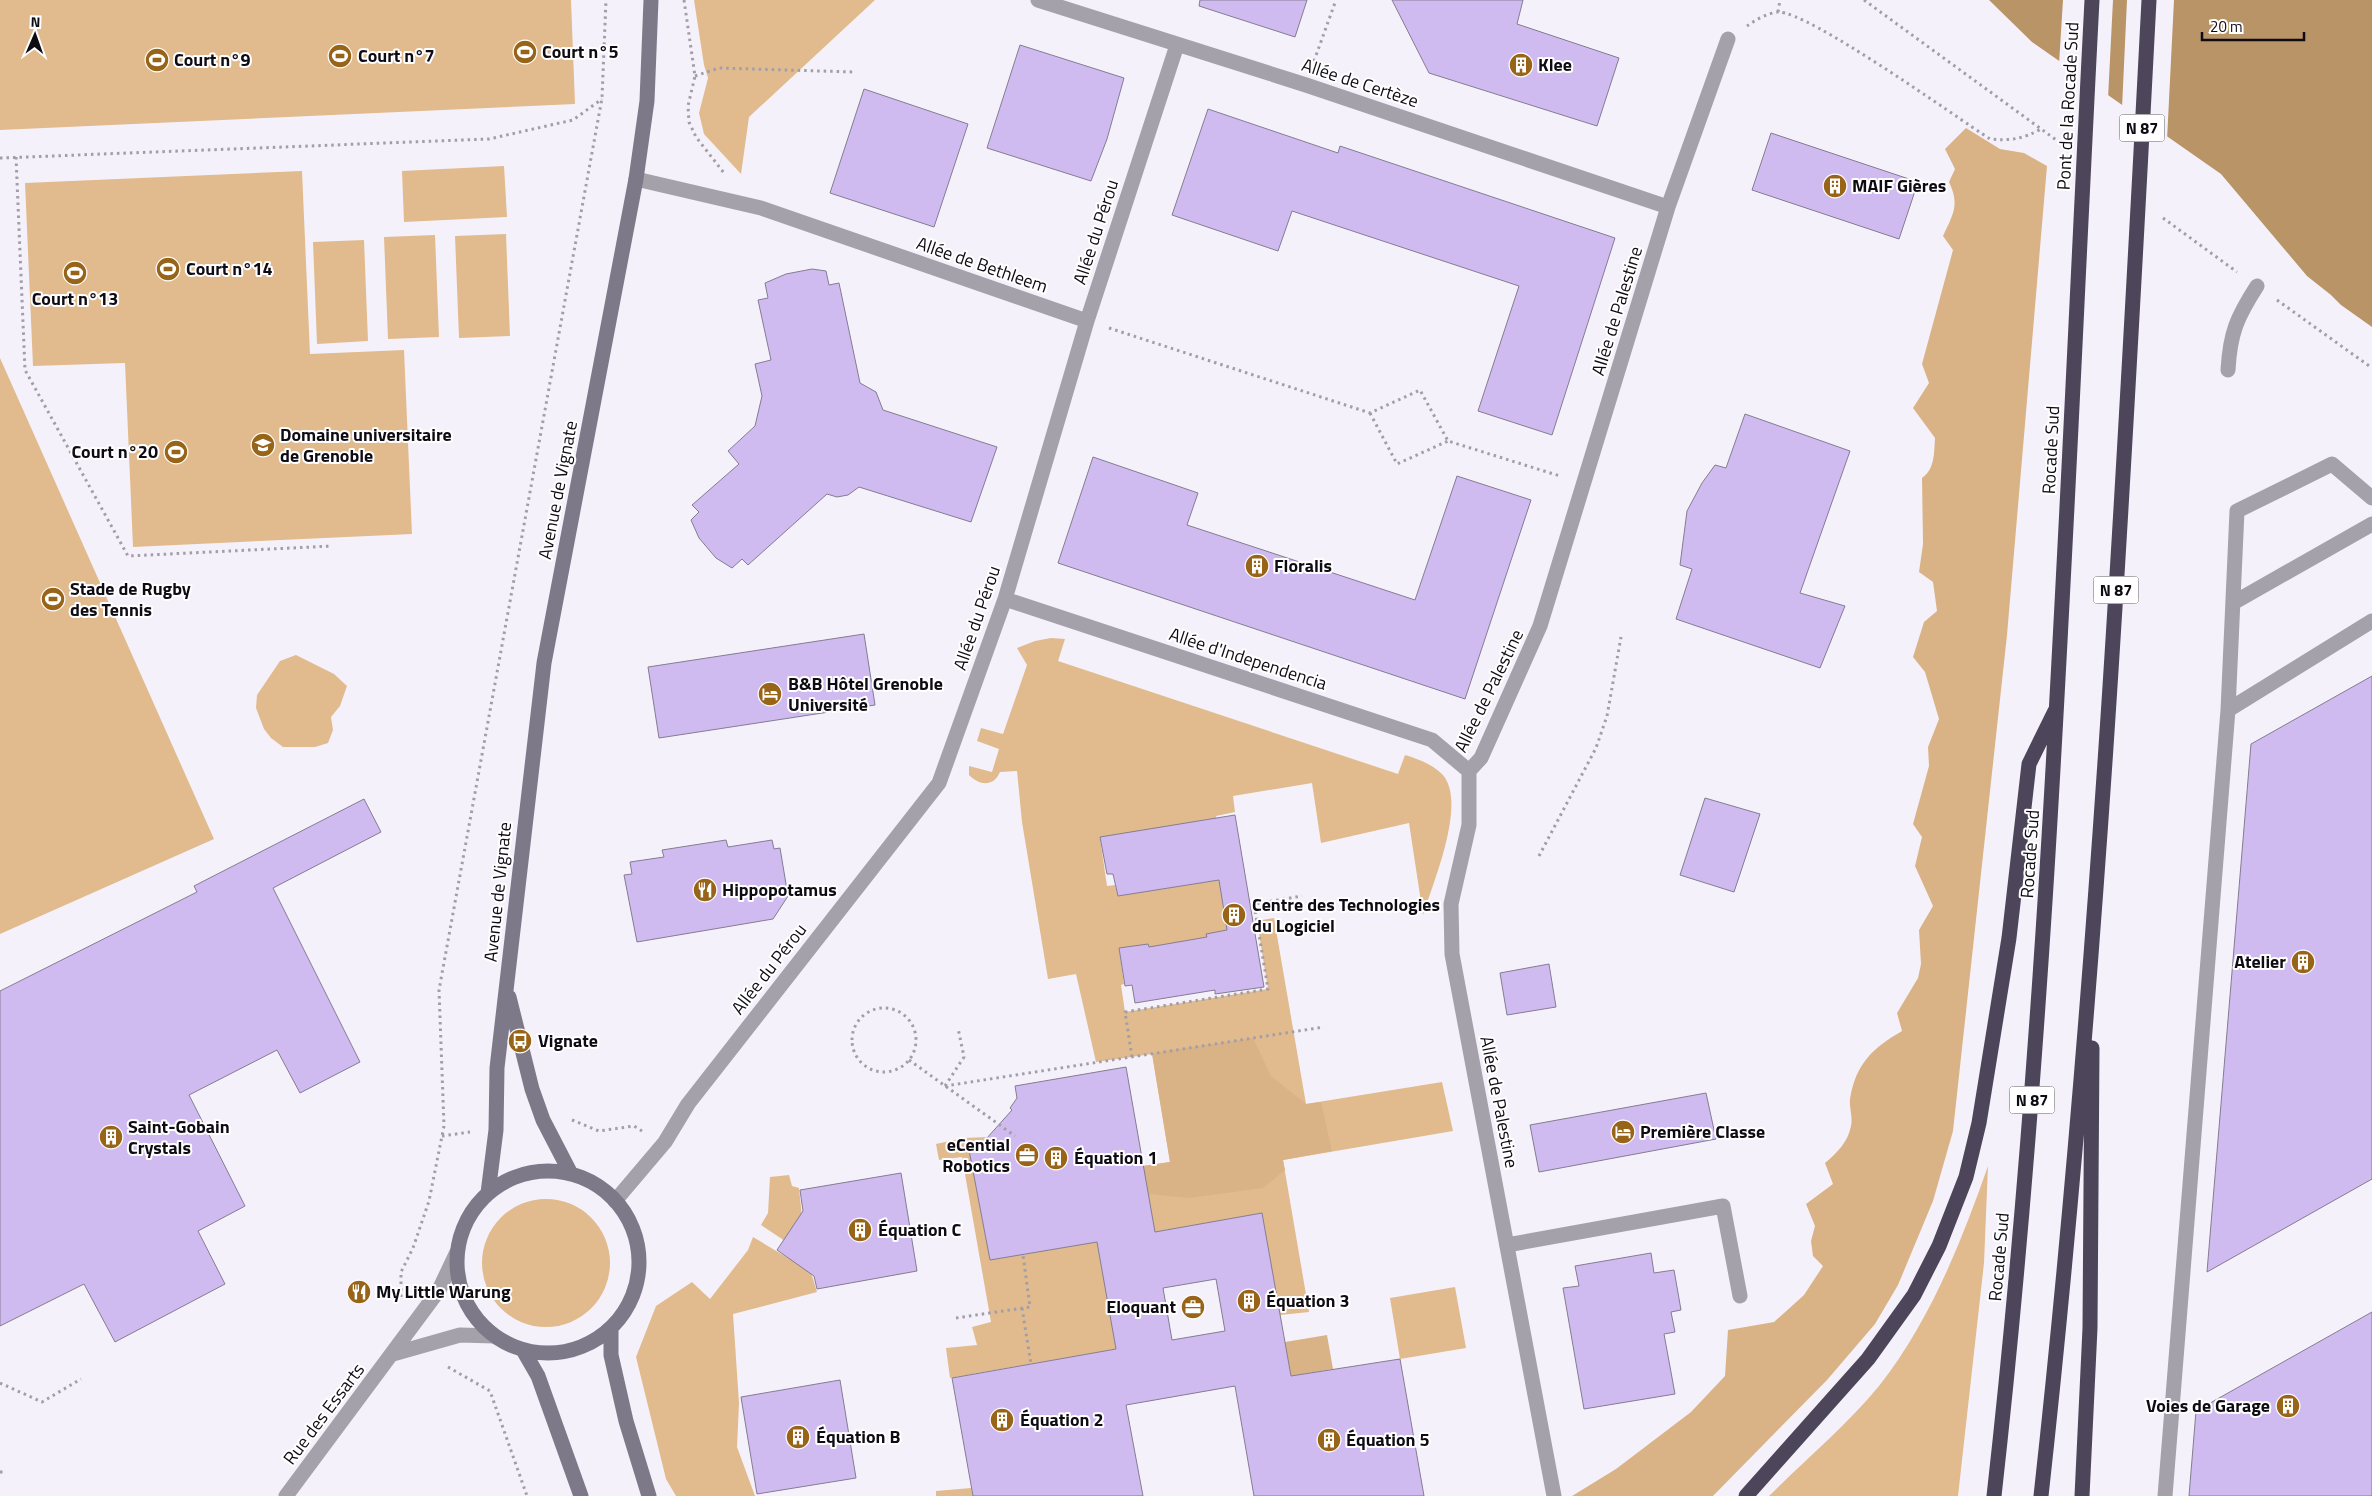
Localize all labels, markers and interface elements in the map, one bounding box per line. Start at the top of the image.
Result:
north arrow [10,10,60,60]
scale bar [2202,10,2304,42]
text: N [30,11,41,32]
text: 20 m [2210,15,2243,38]
street label: Pont de la Rocade Sud [2050,21,2085,191]
place label: Court n°5 [542,38,618,65]
sports icon: Court n°5 [512,39,538,65]
place label: Court n°7 [358,42,434,69]
sports icon: Court n°7 [327,43,353,69]
place label: Court n°9 [174,46,250,73]
sports icon: Court n°9 [144,47,170,73]
street label: Allée de Certèze [1298,51,1422,114]
place label: Klee [1538,51,1572,78]
building icon: Klee [1508,52,1534,78]
road number: N 87 [2120,115,2164,142]
place label: MAIF Gières [1852,172,1946,199]
building icon: MAIF Gières [1822,173,1848,199]
street label: Allée du Pérou [1066,176,1125,288]
street label: Allée de Bethleem [913,229,1051,300]
street label: Allée de Palestine [1584,243,1649,379]
place label: Court n°14 [186,255,273,282]
sports icon: Court n°14 [155,256,181,282]
sports icon: Court n°13 [62,260,88,286]
place label: Court n°13 [32,285,118,312]
street label: Rocade Sud [2035,405,2066,495]
street label: Avenue de Vignate [531,418,584,561]
place label: Domaine universitaire de Grenoble [280,421,452,469]
school or university icon: Domaine universitaire de Grenoble [250,432,276,458]
place label: Court n°20 [71,438,158,465]
sports icon: Court n°20 [163,439,189,465]
place label: Floralis [1274,552,1332,579]
building icon: Floralis [1244,553,1270,579]
street label: Allée du Pérou [946,562,1007,674]
place label: Stade de Rugby des Tennis [70,575,191,623]
road number: N 87 [2094,576,2138,604]
sports icon: Stade de Rugby des Tennis [40,586,66,612]
street label: Allée d'Independencia [1166,620,1331,697]
street label: Allée de Palestine [1447,625,1530,757]
place label: B&B Hôtel Grenoble Université [788,670,943,718]
hotel icon: B&B Hôtel Grenoble Université [757,681,783,707]
street label: Rocade Sud [2013,809,2046,899]
street label: Avenue de Vignate [477,821,518,963]
place label: Hippopotamus [722,876,837,903]
restaurant icon: Hippopotamus [692,877,718,903]
place label: Centre des Technologies du Logiciel [1252,891,1440,939]
building icon: Centre des Technologies du Logiciel [1221,902,1247,928]
street label: Allée du Pérou [724,917,813,1020]
place label: Atelier [2234,948,2286,975]
building icon: Atelier [2290,949,2316,975]
place label: Vignate [538,1027,598,1054]
bus stop icon: Vignate [507,1028,533,1054]
street label: Allée de Palestine [1473,1034,1526,1170]
road number: N 87 [2010,1086,2054,1114]
place label: Saint-Gobain Crystals [128,1113,230,1161]
place label: Première Classe [1640,1118,1765,1145]
hotel icon: Première Classe [1610,1119,1636,1145]
building icon: Saint-Gobain Crystals [98,1124,124,1150]
place label: eCential Robotics [942,1131,1010,1179]
office icon: eCential Robotics [1014,1142,1040,1168]
place label: Équation 1 [1074,1144,1158,1171]
building icon: Équation 1 [1043,1145,1069,1171]
street label: Rocade Sud [1981,1212,2016,1302]
place label: Équation C [878,1216,961,1243]
building icon: Équation C [847,1217,873,1243]
place label: My Little Warung [376,1278,511,1305]
restaurant icon: My Little Warung [346,1279,372,1305]
place label: Équation 3 [1266,1287,1350,1314]
building icon: Équation 3 [1236,1288,1262,1314]
place label: Eloquant [1106,1293,1176,1320]
office icon: Eloquant [1180,1294,1206,1320]
street label: Rue des Essarts [276,1357,371,1470]
place label: Voies de Garage [2146,1392,2270,1419]
building icon: Voies de Garage [2275,1393,2301,1419]
place label: Équation 2 [1020,1406,1104,1433]
building icon: Équation 2 [989,1407,1015,1433]
place label: Équation B [816,1423,900,1450]
building icon: Équation B [785,1424,811,1450]
place label: Équation 5 [1346,1426,1430,1453]
building icon: Équation 5 [1316,1427,1342,1453]

